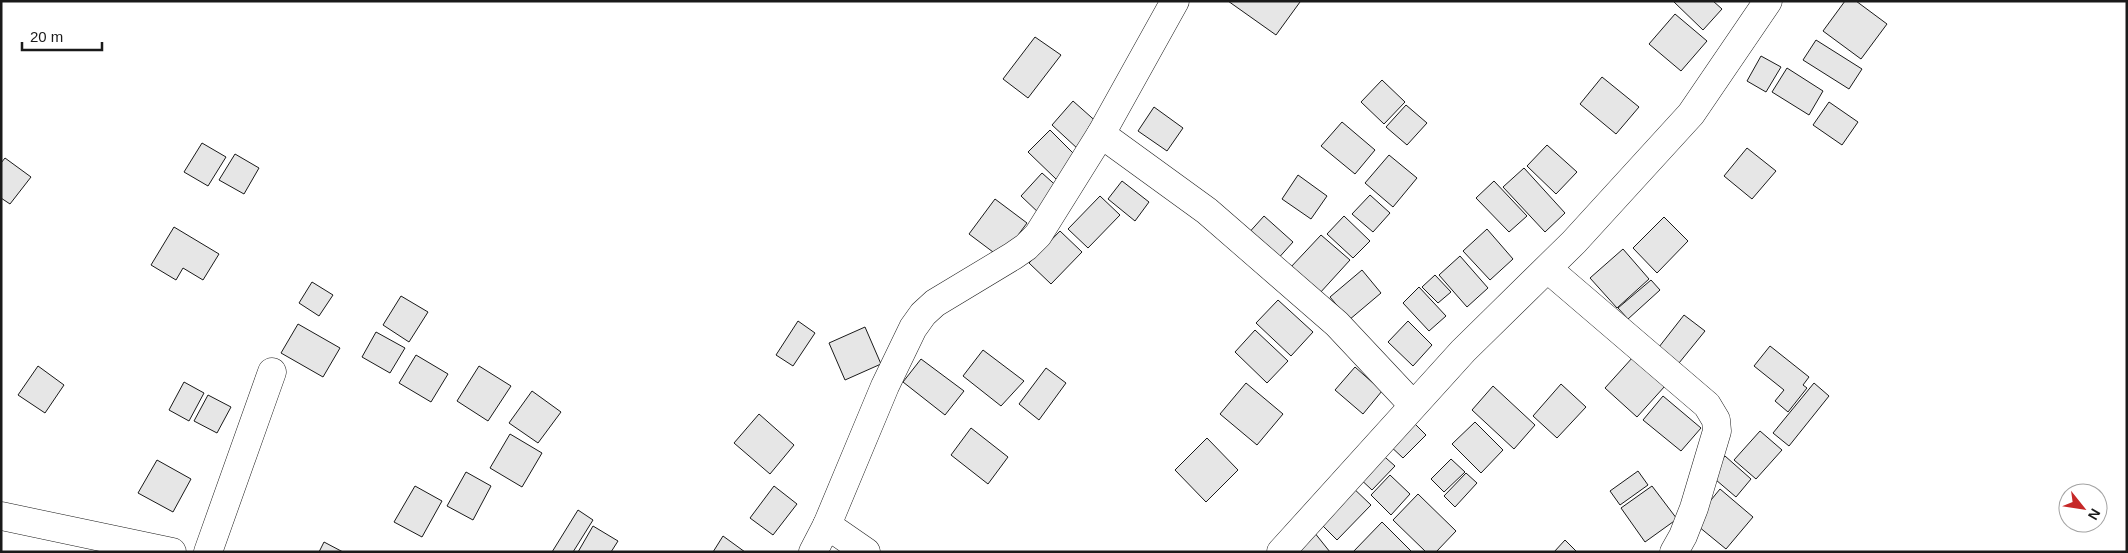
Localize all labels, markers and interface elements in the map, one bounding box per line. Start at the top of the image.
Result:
scale bar [22,20,102,52]
text: 20 m [30,28,63,45]
north arrow [2058,483,2108,533]
text: N [2085,506,2104,523]

